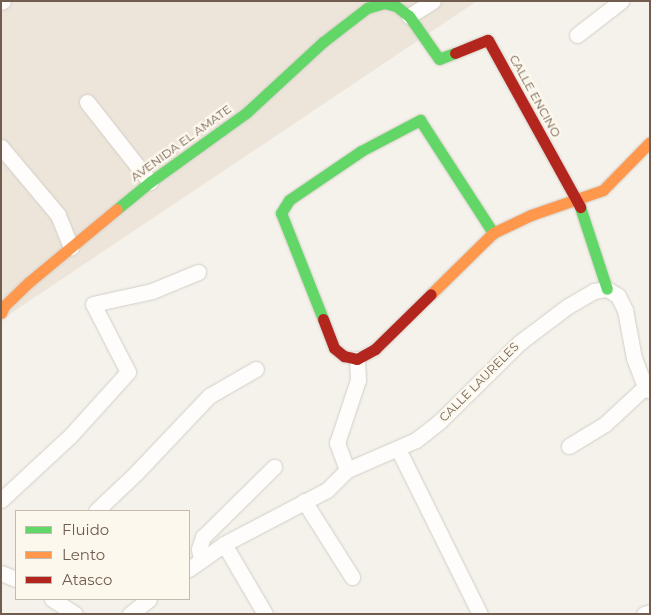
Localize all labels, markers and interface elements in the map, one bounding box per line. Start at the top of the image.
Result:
street label: CALLE ENCINO [506,52,564,140]
street label: AVENIDA EL AMATE [128,102,234,184]
street label: CALLE LAURELES [436,339,522,425]
legend [15,510,190,600]
text: Fluido [62,520,109,539]
text: Lento [62,545,105,564]
text: Atasco [62,570,112,589]

